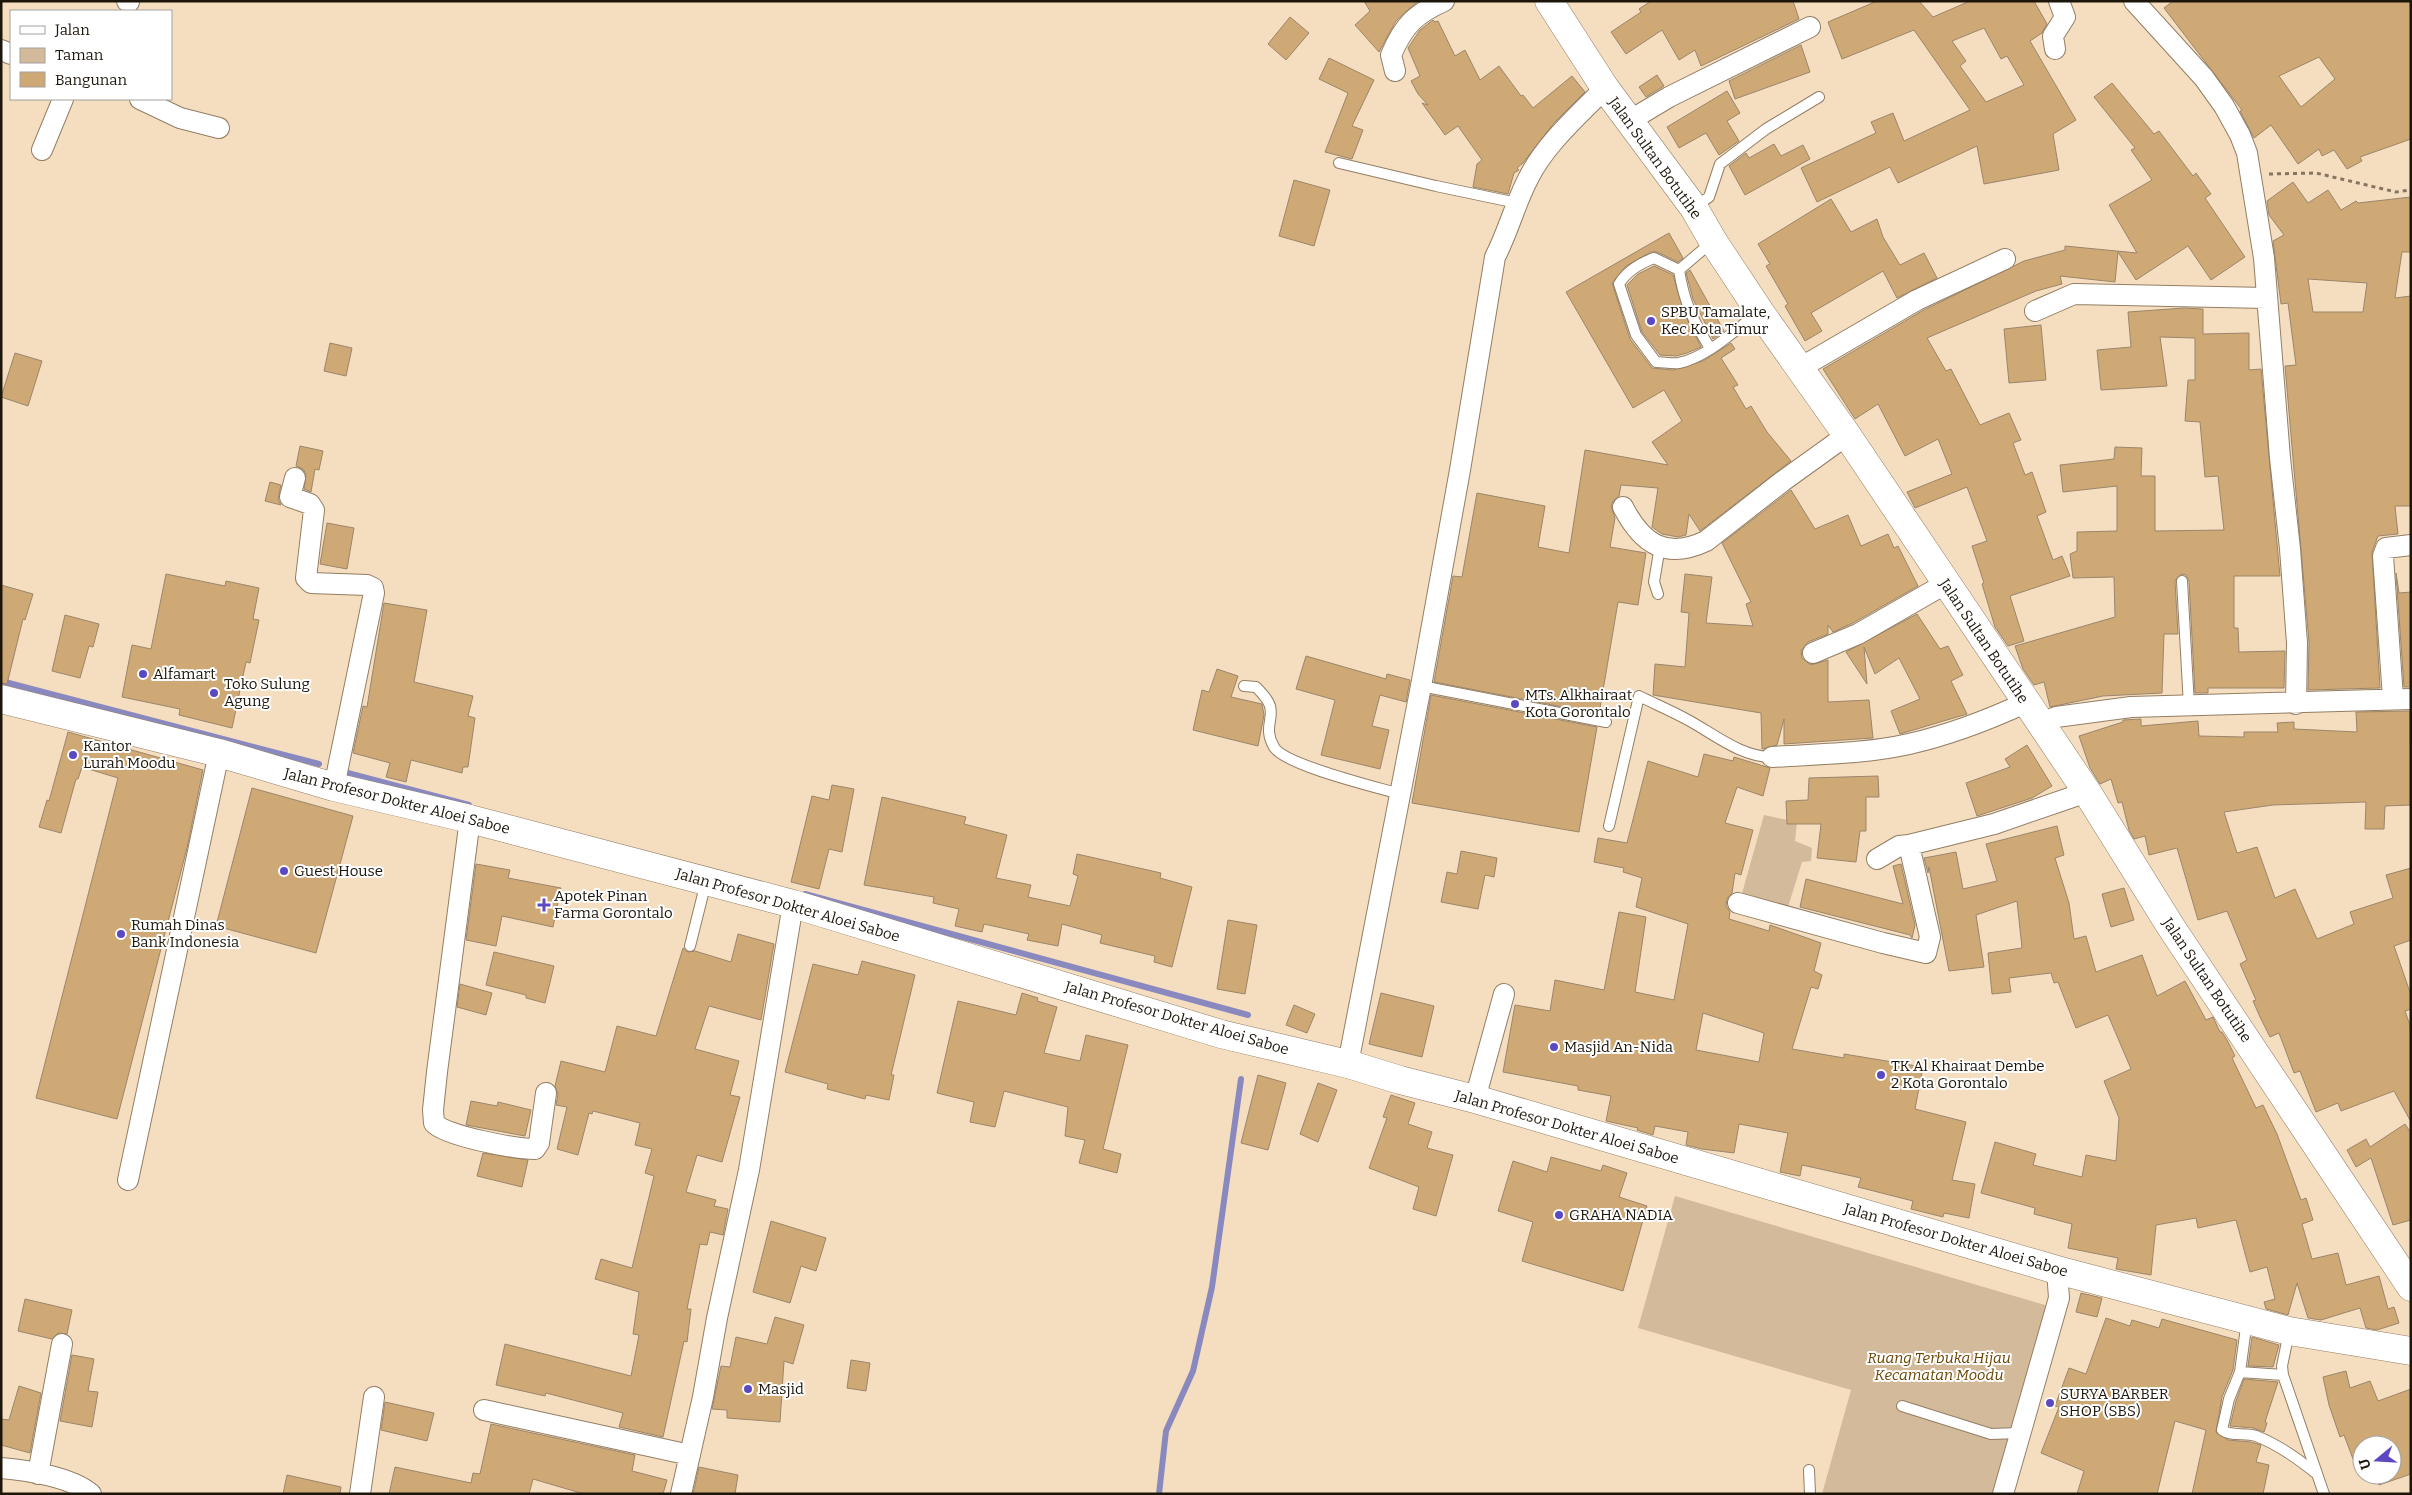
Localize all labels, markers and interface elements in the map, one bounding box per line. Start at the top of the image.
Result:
legend [10,10,172,100]
text: Jalan [54,21,90,39]
text: Taman [55,46,104,64]
text: Bangunan [55,71,127,89]
street label: Jalan Sultan Botutihe [1604,93,1705,222]
place label: SPBU Tamalate, Kec Kota Timur [1661,303,1770,338]
marker: SPBU Tamalate, Kec Kota Timur [1645,315,1657,327]
street label: Jalan Sultan Botutihe [1935,574,2032,707]
place label: Alfamart [153,665,216,683]
marker: Alfamart [137,668,149,680]
place label: Toko Sulung Agung [224,675,310,710]
place label: MTs. Alkhairaat Kota Gorontalo [1525,686,1633,721]
marker: Toko Sulung Agung [208,687,220,699]
marker: MTs. Alkhairaat Kota Gorontalo [1509,698,1521,710]
place label: Kantor Lurah Moodu [83,737,176,772]
marker: Kantor Lurah Moodu [67,749,79,761]
street label: Jalan Profesor Dokter Aloei Saboe [281,764,512,838]
place label: Guest House [294,862,383,880]
street label: Jalan Profesor Dokter Aloei Saboe [673,864,902,946]
marker: Guest House [278,865,290,877]
place label: Apotek Pinan Farma Gorontalo [554,887,673,922]
marker: Apotek Pinan Farma Gorontalo [538,899,550,911]
street label: Jalan Sultan Botutihe [2158,913,2255,1046]
place label: Rumah Dinas Bank Indonesia [131,916,239,951]
marker: Rumah Dinas Bank Indonesia [115,928,127,940]
street label: Jalan Profesor Dokter Aloei Saboe [1062,977,1291,1059]
place label: Masjid An-Nida [1564,1038,1673,1056]
marker: Masjid An-Nida [1548,1041,1560,1053]
place label: TK Al Khairaat Dembe 2 Kota Gorontalo [1891,1057,2045,1092]
marker: TK Al Khairaat Dembe 2 Kota Gorontalo [1875,1069,1887,1081]
street label: Jalan Profesor Dokter Aloei Saboe [1452,1086,1681,1168]
street label: Jalan Profesor Dokter Aloei Saboe [1841,1199,2070,1281]
place label: GRAHA NADIA [1569,1206,1673,1224]
marker: GRAHA NADIA [1553,1209,1565,1221]
park label: Ruang Terbuka Hijau Kecamatan Moodu [1867,1349,2011,1384]
place label: Masjid [758,1380,804,1398]
marker: Masjid [742,1383,754,1395]
place label: SURYA BARBER SHOP (SBS) [2060,1385,2169,1420]
marker: SURYA BARBER SHOP (SBS) [2044,1397,2056,1409]
north arrow [2352,1435,2402,1485]
text: U [2355,1456,2375,1471]

